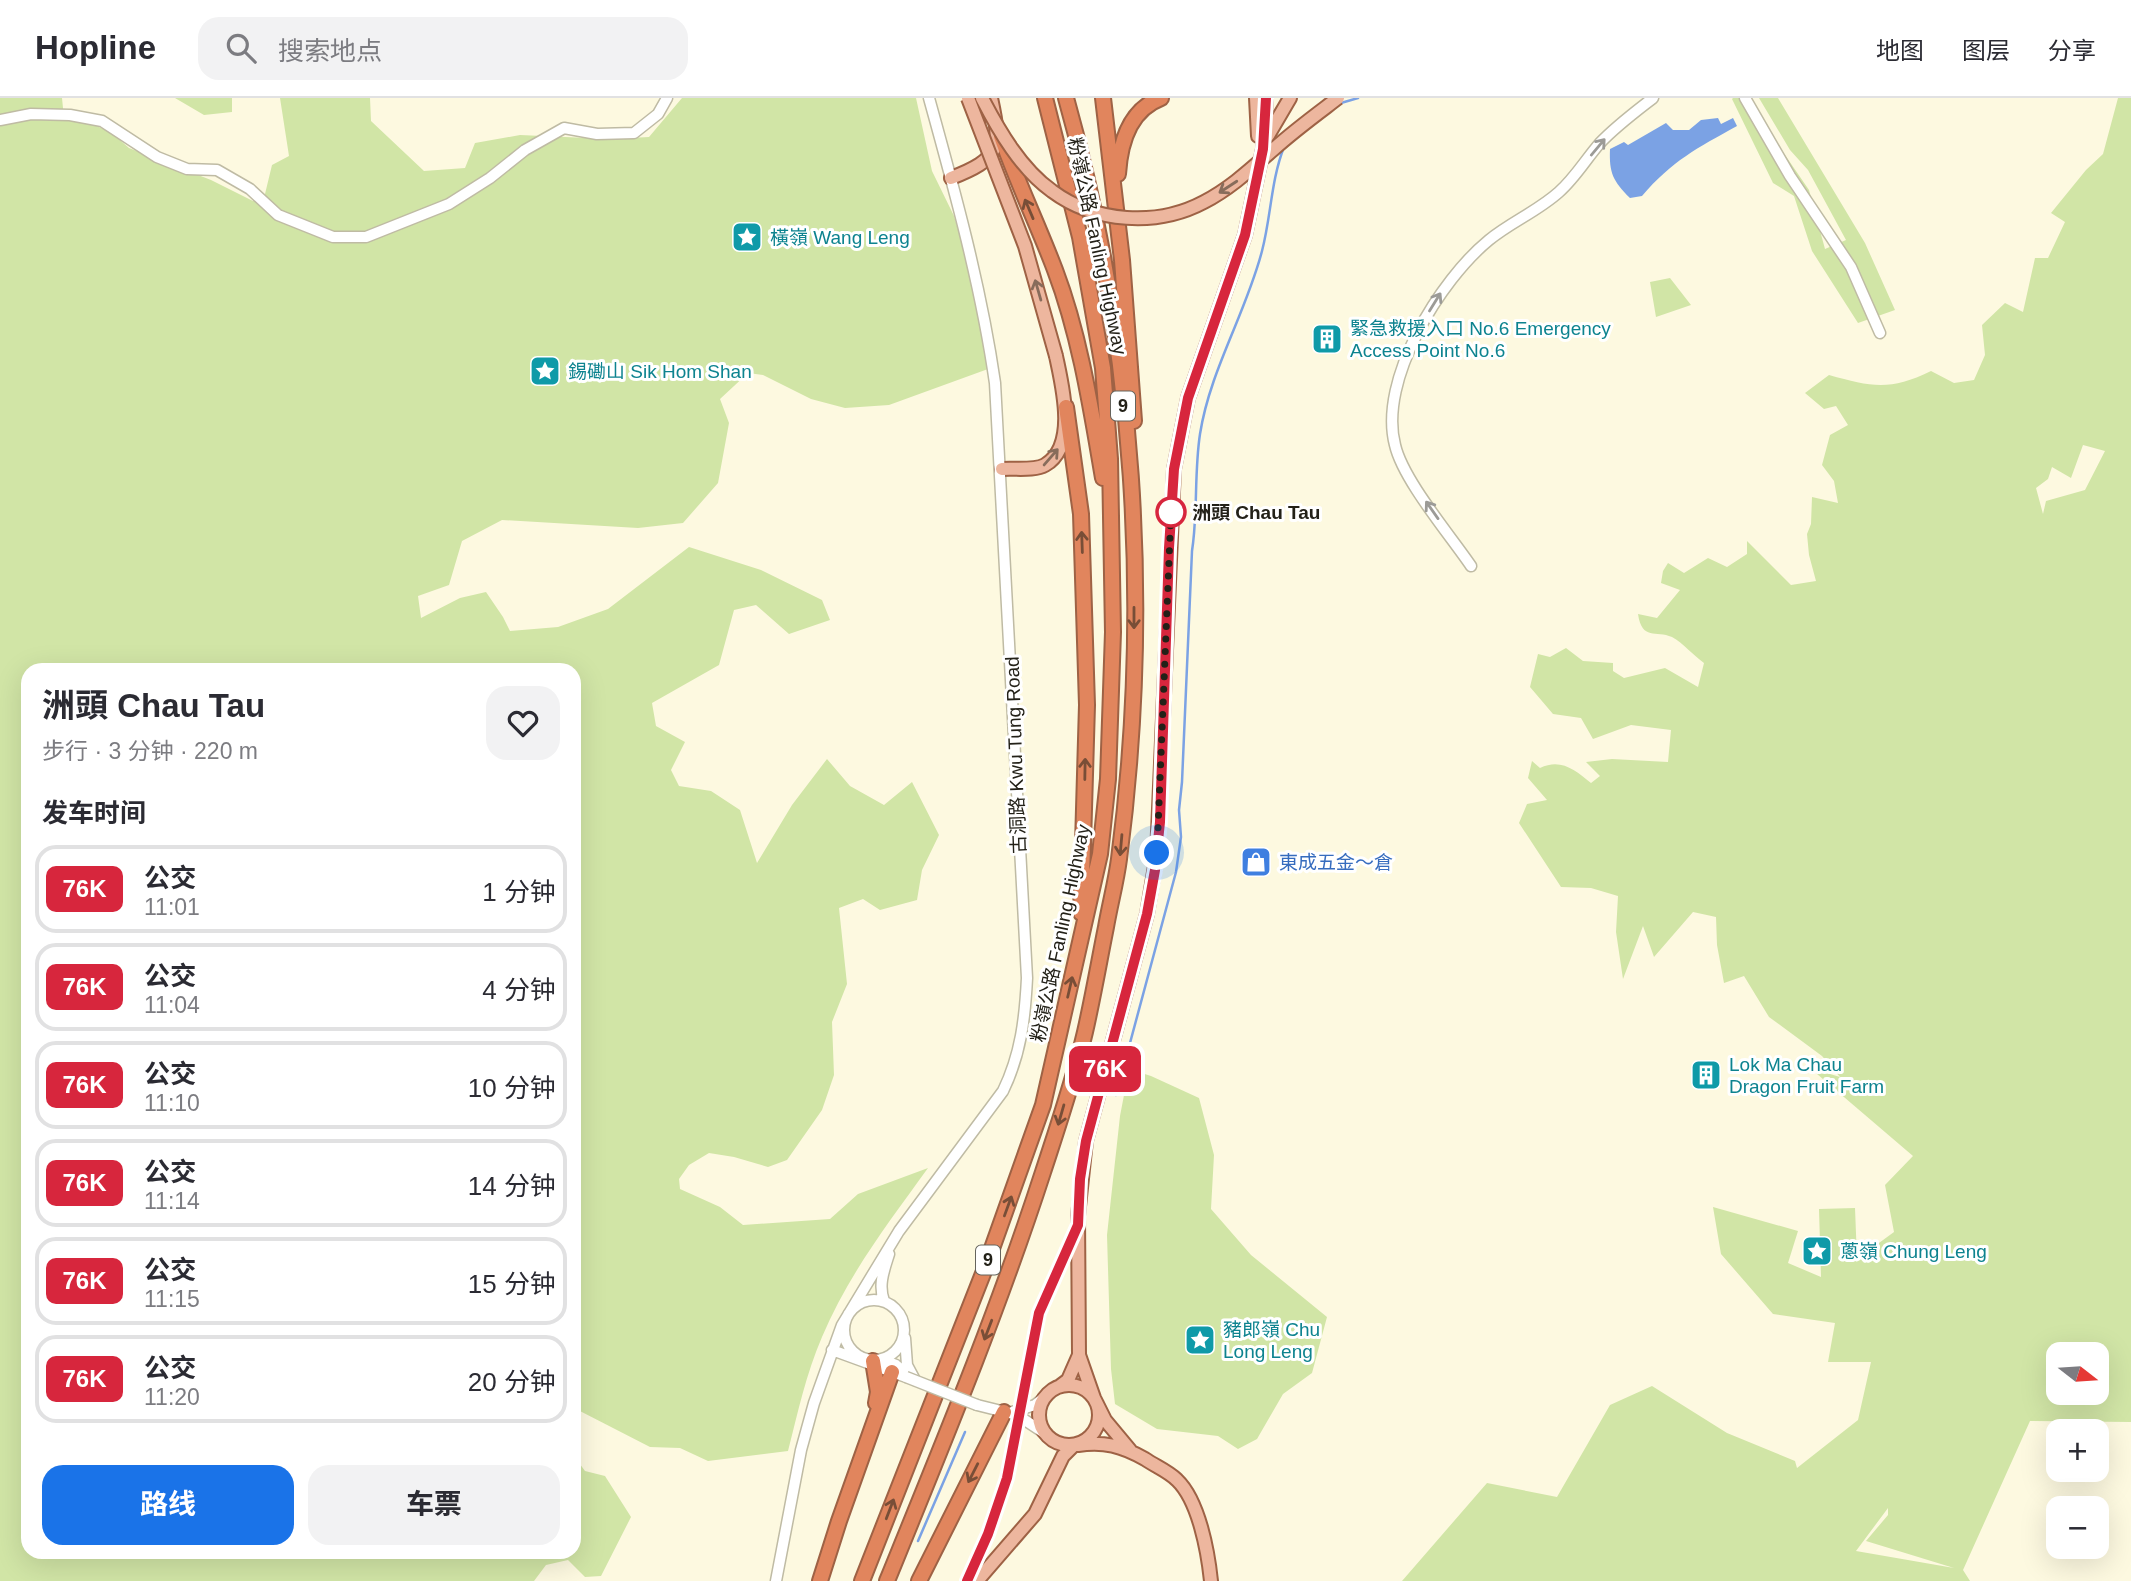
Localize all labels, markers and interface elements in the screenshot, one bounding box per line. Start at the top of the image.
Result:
search box [198,17,688,80]
text: Hopline [35,29,156,66]
icon: search [222,29,260,67]
text: 搜索地点 [278,36,382,66]
text: 地图 [1876,37,1924,64]
text: 图层 [1962,37,2010,64]
text: 分享 [2048,37,2096,64]
street label: 粉嶺公路 Fanling Highway [1064,135,1131,357]
one-way arrow [1590,138,1606,156]
one-way arrow [1219,180,1238,195]
one-way arrow [1021,199,1034,220]
place icon: 橫嶺 Wang Leng [730,220,764,254]
place label: 橫嶺 Wang Leng [770,227,910,248]
one-way arrow [1031,279,1044,301]
one-way arrow [1427,293,1442,312]
place label: 緊急救援入口 No.6 Emergency Access Point No.6 [1350,318,1611,361]
building icon: 緊急救援入口 No.6 Emergency Access Point No.6 [1310,322,1344,356]
place icon: 錫磡山 Sik Hom Shan [528,354,562,388]
place label: 錫磡山 Sik Hom Shan [568,361,752,382]
road number: 9 [1111,392,1135,420]
one-way arrow [1043,448,1059,466]
marker: 洲頭 Chau Tau [1156,497,1186,527]
one-way arrow [1425,501,1439,520]
place label: 洲頭 Chau Tau [1192,502,1320,523]
one-way arrow [1075,531,1089,554]
one-way arrow [1127,606,1141,629]
street label: 古洞路 Kwu Tung Road [1002,656,1029,854]
button: heart [486,686,560,760]
text: 洲頭 Chau Tau [42,687,265,724]
text: 步行 · 3 分钟 · 220 m [42,738,258,764]
one-way arrow [1078,758,1092,781]
text: 发车时间 [42,798,146,828]
street label: 粉嶺公路 Fanling Highway [1027,822,1094,1044]
one-way arrow [1114,833,1127,856]
your location [1139,835,1174,870]
shop icon: 東成五金～倉 [1239,845,1273,879]
place label: 東成五金～倉 [1279,852,1393,873]
text: 公交 [144,863,196,893]
text: 76K [62,875,107,902]
text: 1 分钟 [482,877,556,907]
text: 11:01 [144,894,200,920]
text: 公交 [144,961,196,991]
text: 76K [62,973,107,1000]
text: 4 分钟 [482,975,556,1005]
one-way arrow [1064,976,1077,999]
text: 11:04 [144,992,200,1018]
line badge: 76K [1065,1046,1145,1092]
place label: Lok Ma Chau Dragon Fruit Farm [1729,1054,1884,1097]
text: 76K [1083,1055,1127,1082]
building icon: Lok Ma Chau Dragon Fruit Farm [1689,1058,1723,1092]
text: 公交 [144,1059,196,1089]
text: 76K [62,1071,107,1098]
text: 10 分钟 [468,1073,556,1103]
text: 11:10 [144,1090,200,1116]
one-way arrow [1054,1103,1067,1125]
text: 公交 [144,1157,196,1187]
text: 76K [62,1169,107,1196]
text: 14 分钟 [468,1171,556,1201]
text: 11:14 [144,1188,200,1214]
one-way arrow [1003,1195,1015,1217]
place icon: 蔥嶺 Chung Leng [1800,1234,1834,1268]
place label: 蔥嶺 Chung Leng [1840,1241,1987,1262]
road number: 9 [976,1246,1000,1274]
text: 公交 [144,1255,196,1285]
text: 76K [62,1267,107,1294]
text: 15 分钟 [468,1269,556,1299]
text: 11:15 [144,1286,200,1312]
one-way arrow [981,1318,993,1340]
place label: 豬郎嶺 Chu Long Leng [1223,1319,1320,1362]
place icon: 豬郎嶺 Chu Long Leng [1183,1323,1217,1357]
north arrow [2046,1342,2109,1405]
map controls [2046,1342,2109,1559]
text: 公交 [144,1353,196,1383]
text: 76K [62,1365,107,1392]
text: 20 分钟 [468,1367,556,1397]
text: 11:20 [144,1384,200,1410]
button: + [2046,1419,2109,1482]
one-way arrow [966,1462,980,1483]
button: 路线 [42,1465,294,1545]
button: 车票 [308,1465,560,1545]
button: − [2046,1496,2109,1559]
one-way arrow [885,1499,898,1521]

